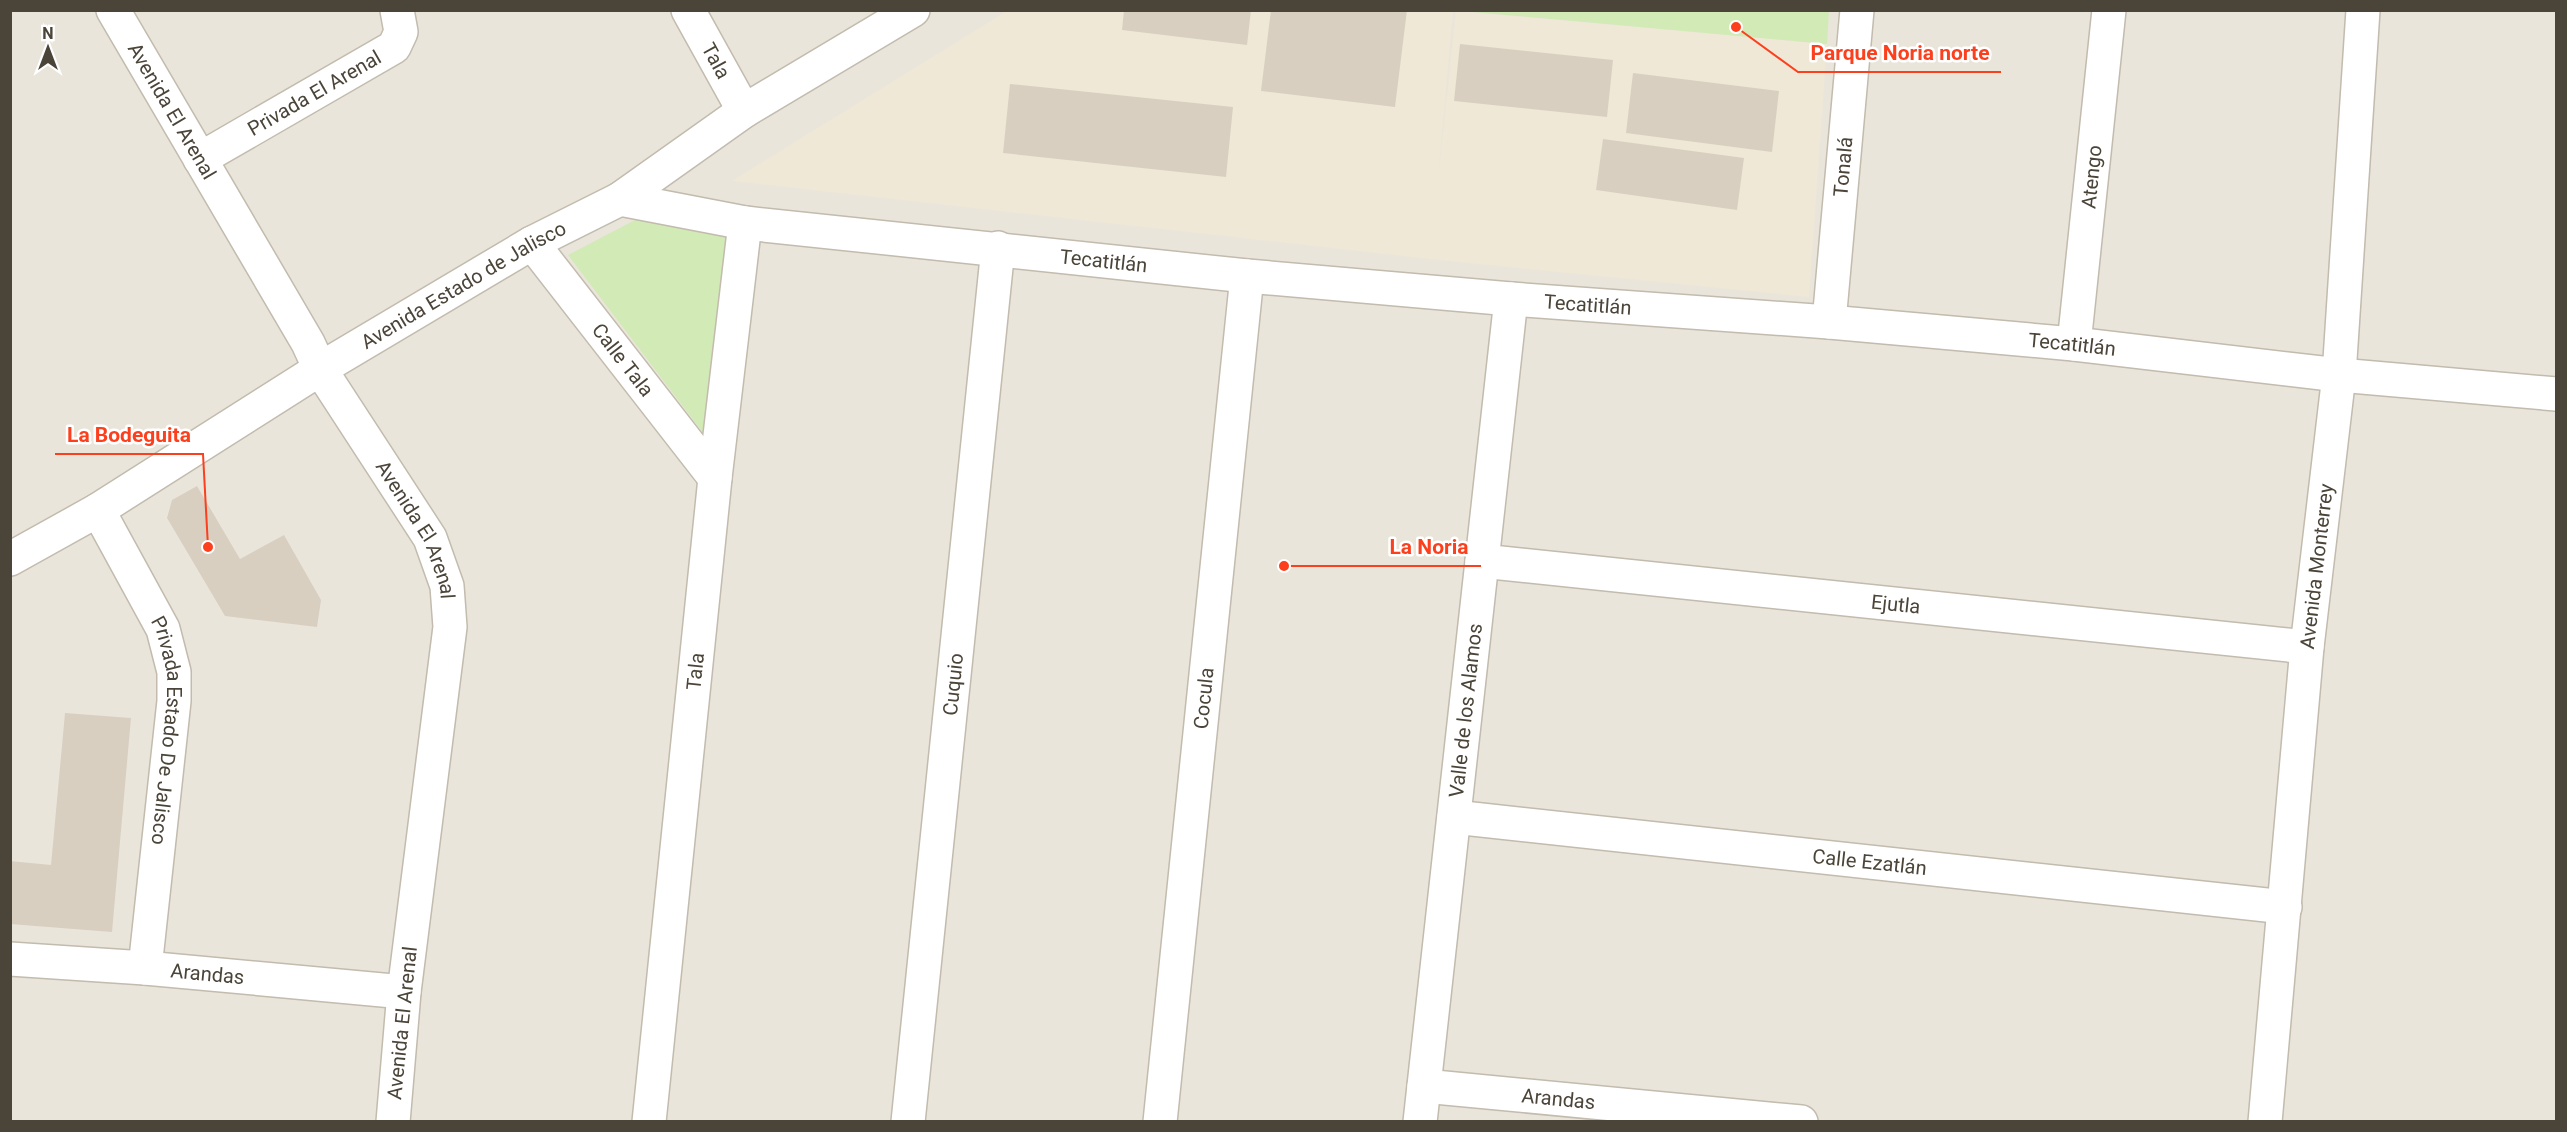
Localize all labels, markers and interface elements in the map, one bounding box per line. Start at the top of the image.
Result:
north arrow [18,18,78,78]
text: N [42,24,54,43]
callout: Parque Noria norte [1798,33,2001,72]
street label: Avenida El Arenal [123,38,221,184]
street label: Tala [697,39,736,83]
text: Parque Noria norte [1811,41,1989,65]
street label: Privada El Arenal [243,45,385,141]
street label: Tonalá [1828,136,1858,198]
street label: Atengo [2076,144,2107,210]
street label: Avenida Estado de Jalisco [357,216,570,354]
street label: Tecatitlán [1059,244,1149,277]
street label: Tecatitlán [1543,289,1632,320]
street label: Calle Tala [587,318,659,401]
street label: Tecatitlán [2027,328,2117,361]
callout: La Bodeguita [55,415,203,454]
text: La Bodeguita [67,423,191,447]
street label: Avenida El Arenal [371,456,460,600]
street label: Avenida Monterrey [2295,482,2338,650]
callout: La Noria [1378,527,1481,566]
text: La Noria [1390,535,1468,559]
street label: Ejutla [1870,590,1922,619]
street label: Privada Estado De Jalisco [146,612,186,846]
street label: Valle de los Alamos [1444,622,1487,799]
street label: Tala [681,651,709,691]
street label: Cuquio [938,652,968,717]
street label: Cocula [1188,666,1219,730]
street label: Calle Ezatlán [1811,844,1928,880]
street label: Avenida El Arenal [382,945,422,1101]
street label: Arandas [170,958,245,989]
street label: Arandas [1520,1083,1596,1114]

